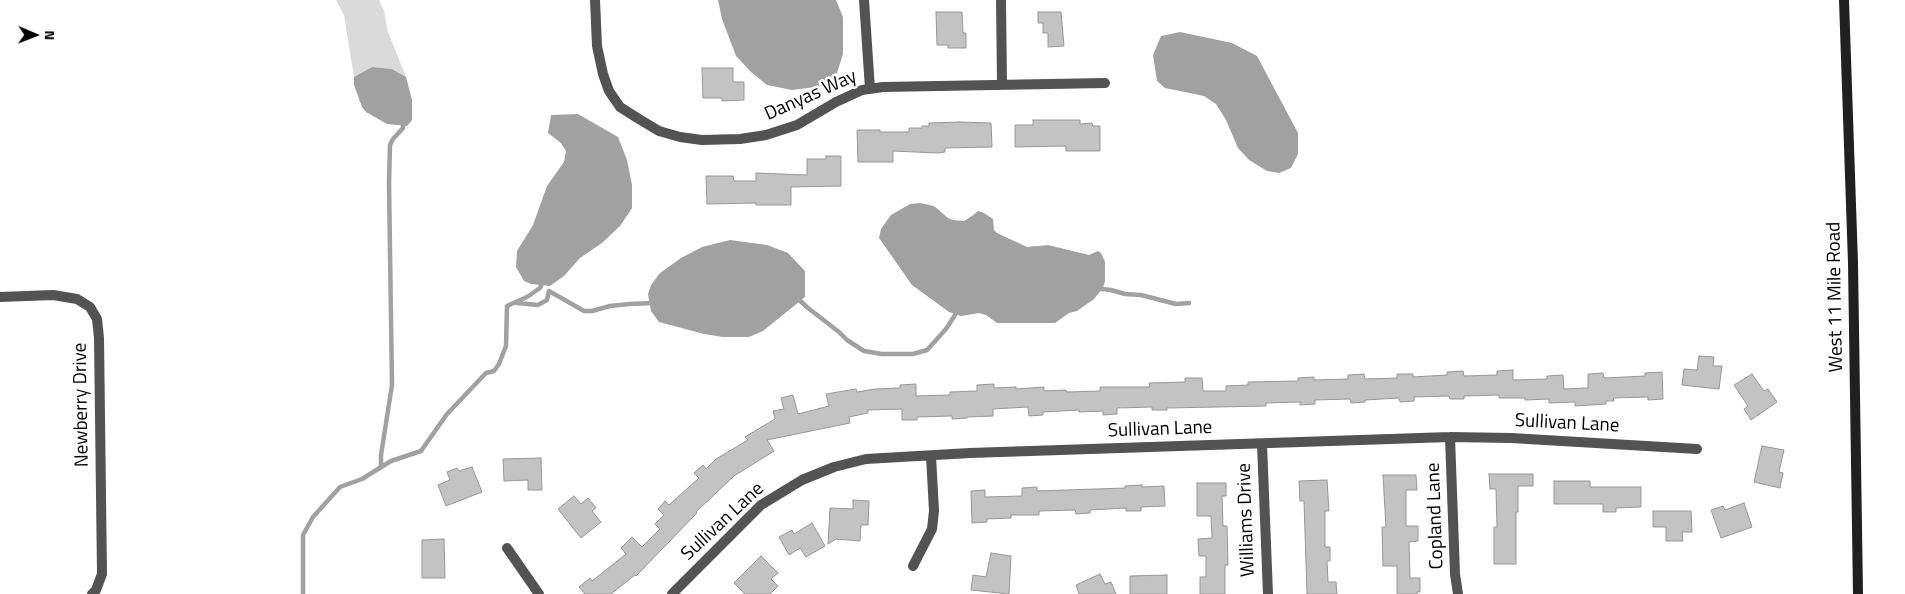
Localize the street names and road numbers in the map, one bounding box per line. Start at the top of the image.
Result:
street label: Danyas Way [761,66,861,126]
street label: West 11 Mile Road [1823,222,1849,372]
street label: Newberry Drive [70,343,94,467]
street label: Sullivan Lane [1514,410,1620,438]
street label: Sullivan Lane [1107,417,1213,443]
street label: Copland Lane [1423,462,1449,570]
street label: Williams Drive [1234,463,1260,577]
street label: Sullivan Lane [677,478,769,566]

